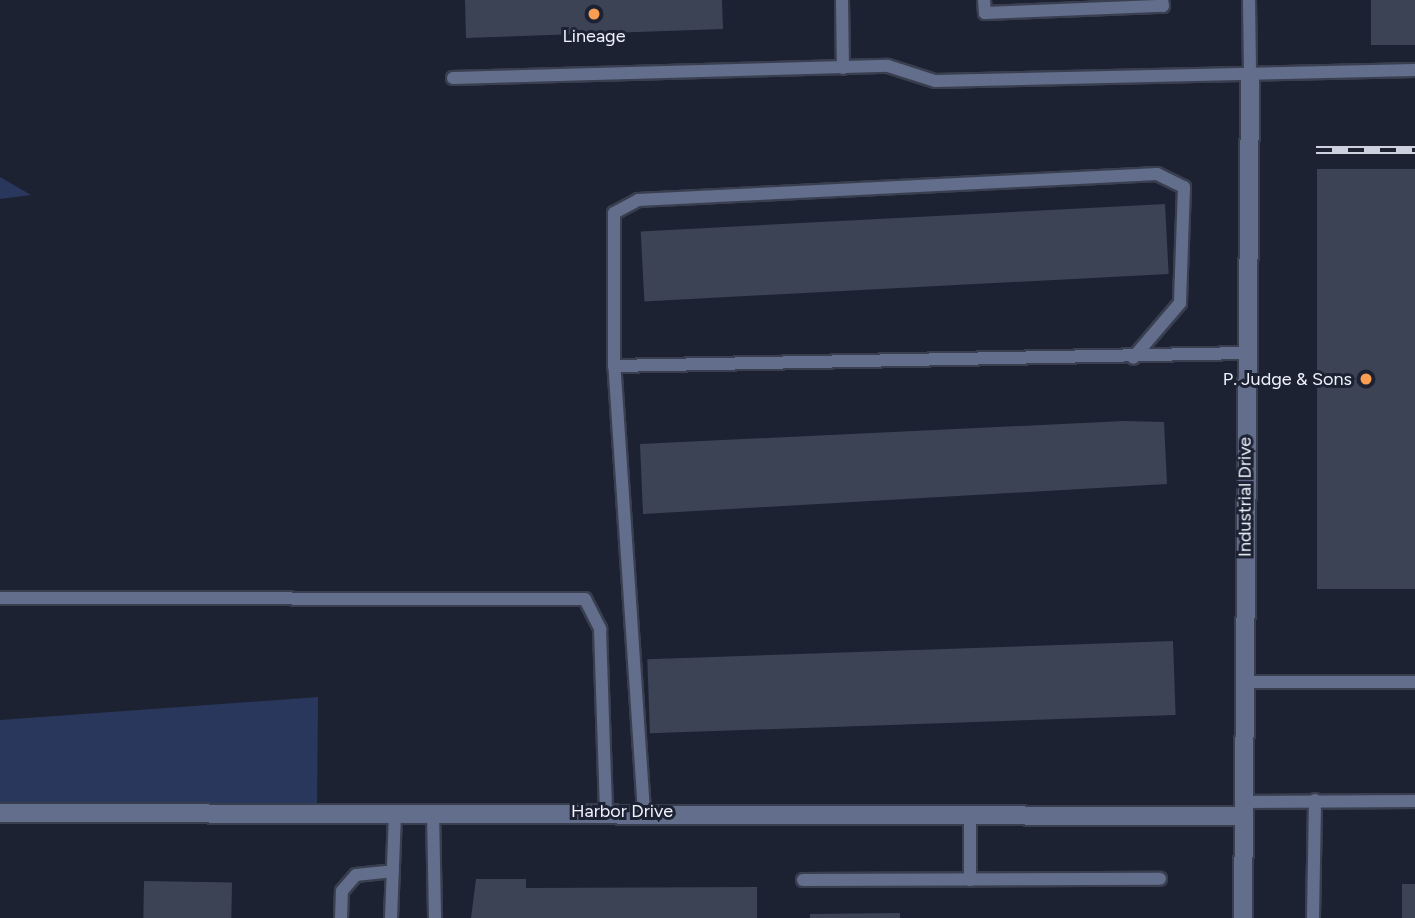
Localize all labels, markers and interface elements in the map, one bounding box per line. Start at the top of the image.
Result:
marker: Lineage [586,6,602,22]
place label: Lineage [563,25,625,47]
place label: P. Judge & Sons [1223,368,1352,390]
marker: P. Judge & Sons [1358,371,1374,387]
street label: Industrial Drive [1234,437,1256,557]
street label: Harbor Drive [571,800,673,822]

